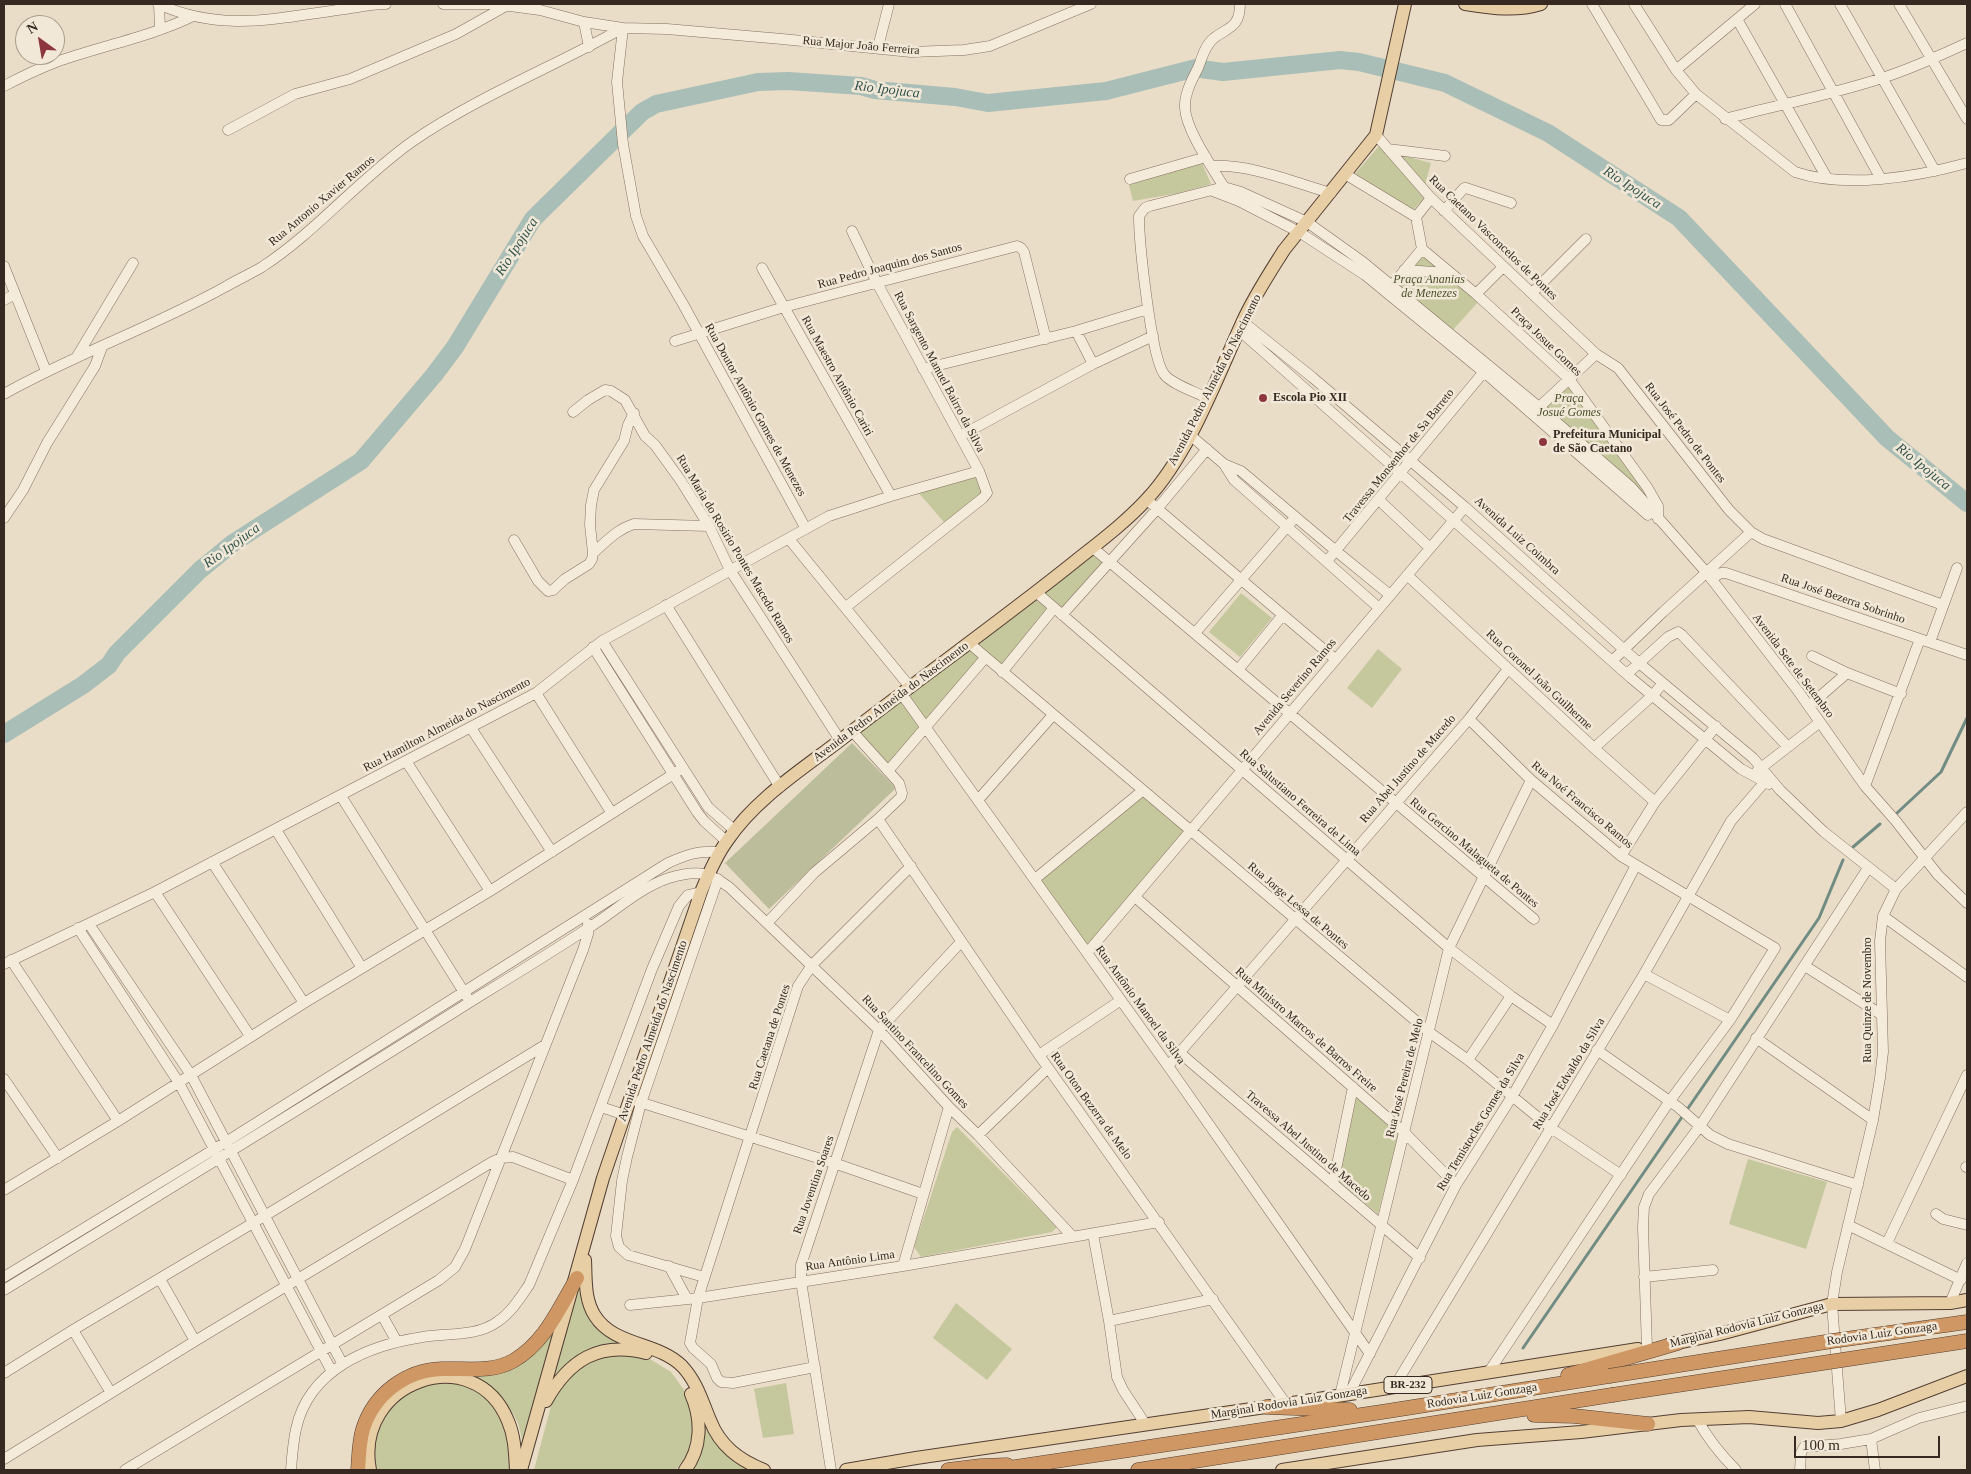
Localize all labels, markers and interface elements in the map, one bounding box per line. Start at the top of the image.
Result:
north arrow [15,15,65,65]
text: N [24,19,41,37]
street label: Rua Major João Ferreira [802,34,920,58]
water label: Rio Ipojuca [853,78,921,102]
street label: Rua Antonio Xavier Ramos [266,153,378,249]
water label: Rio Ipojuca [1600,163,1664,213]
street label: Rua Caetano Vasconcelos de Pontes [1426,173,1560,303]
water label: Rio Ipojuca [492,215,542,279]
street label: Rua Pedro Joaquim dos Santos [816,240,964,292]
park label: Praça Ananias de Menezes [1393,273,1465,301]
street label: Rua Sargento Manuel Bairro da Silva [890,289,988,455]
street label: Avenida Pedro Almeida do Nascimento [1165,292,1265,468]
street label: Praça Josue Gomes [1507,304,1585,380]
street label: Rua Maestro Antônio Cariri [798,313,876,439]
street label: Rua Doutor Antônio Gomes de Menezes [701,321,809,499]
street label: Rua José Pedro de Pontes [1641,380,1729,486]
street label: Travessa Monsenhor de Sa Barreto [1340,386,1458,526]
place label: Escola Pio XII [1273,391,1347,405]
marker: Escola Pio XII [1257,392,1269,404]
park label: Praça Josué Gomes [1537,392,1601,420]
place label: Prefeitura Municipal de São Caetano [1553,428,1661,456]
marker: Prefeitura Municipal de São Caetano [1537,436,1549,448]
water label: Rio Ipojuca [1892,440,1954,494]
street label: Rua Maria do Rosirio Pontes Macedo Ramos [673,452,797,646]
street label: Avenida Luiz Coimbra [1471,494,1563,578]
water label: Rio Ipojuca [200,520,264,572]
street label: Rua José Bezerra Sobrinho [1779,571,1907,627]
street label: Avenida Sete de Setembro [1749,611,1837,721]
street label: Rua Coronel João Guilherme [1483,627,1595,733]
street label: Avenida Severino Ramos [1250,636,1340,738]
street label: Avenida Pedro Almeida do Nascimento [811,639,971,765]
street label: Rua Hamilton Almeida do Nascimento [361,675,533,775]
street label: Rua Abel Justino de Macedo [1357,712,1459,826]
street label: Rua Salustiano Ferreira de Lima [1236,746,1364,860]
street label: Rua Noé Francisco Ramos [1528,758,1636,852]
street label: Rua Gercino Malagueta de Pontes [1407,795,1541,911]
street label: Rua Jorge Lessa de Pontes [1244,859,1352,953]
street label: Rua Quinze de Novembro [1861,937,1875,1063]
street label: Avenida Pedro Almeida do Nascimento [615,939,691,1123]
street label: Rua Antônio Manoel da Silva [1092,943,1188,1067]
street label: Rua Ministro Marcos de Barros Freire [1232,964,1380,1096]
street label: Rua Caetana de Pontes [746,982,794,1092]
street label: Rua Santino Francelino Gomes [858,992,972,1112]
street label: Rua José Edvaldo da Silva [1530,1015,1608,1133]
street label: Rua José Pereira de Melo [1383,1017,1427,1139]
street label: Rua Oton Bezerra de Melo [1047,1049,1135,1163]
street label: Rua Temistocles Gomes da Silva [1434,1050,1528,1194]
street label: Travessa Abel Justino de Macedo [1242,1088,1374,1204]
street label: Rua Joventina Soares [790,1134,838,1236]
street label: Rua Antônio Lima [804,1248,896,1274]
street label: Marginal Rodovia Luiz Gonzaga [1669,1299,1825,1351]
street label: Rodovia Luiz Gonzaga [1826,1319,1938,1349]
road number: BR-232 [1384,1376,1432,1394]
street label: Rodovia Luiz Gonzaga [1426,1380,1538,1412]
street label: Marginal Rodovia Luiz Gonzaga [1210,1384,1368,1422]
scale bar [1796,1426,1942,1458]
text: 100 m [1802,1437,1840,1453]

